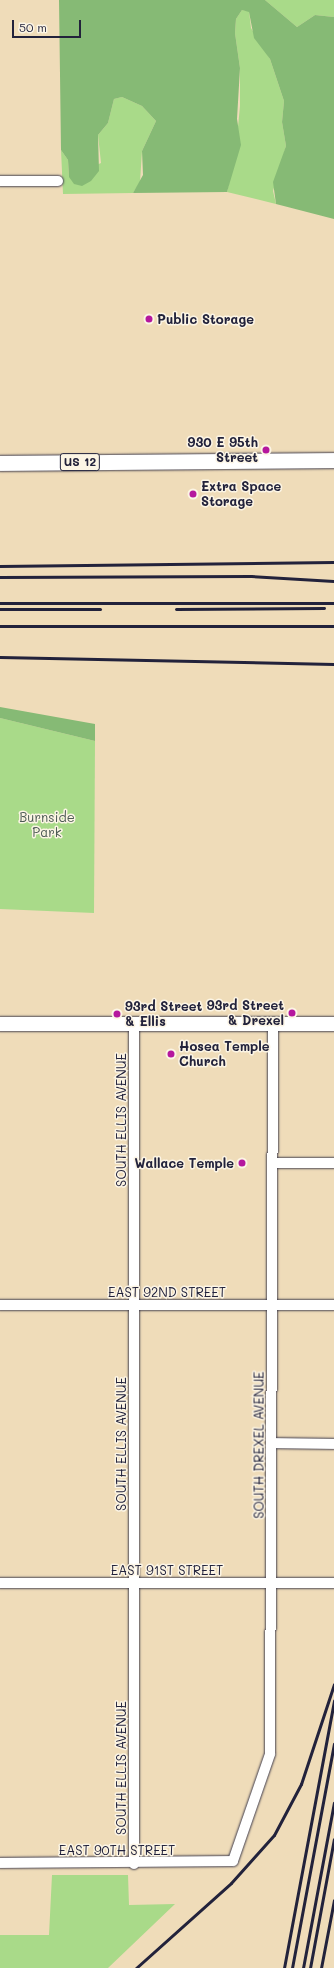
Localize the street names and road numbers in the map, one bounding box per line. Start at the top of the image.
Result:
road number: US 12 [59,452,101,472]
street label: SOUTH ELLIS AVENUE [113,1053,129,1187]
street label: EAST 92ND STREET [108,1284,226,1300]
street label: SOUTH DREXEL AVENUE [251,1371,267,1519]
street label: SOUTH ELLIS AVENUE [113,1377,129,1511]
street label: EAST 91ST STREET [111,1562,223,1578]
street label: SOUTH ELLIS AVENUE [113,1701,129,1835]
street label: EAST 90TH STREET [59,1842,175,1858]

